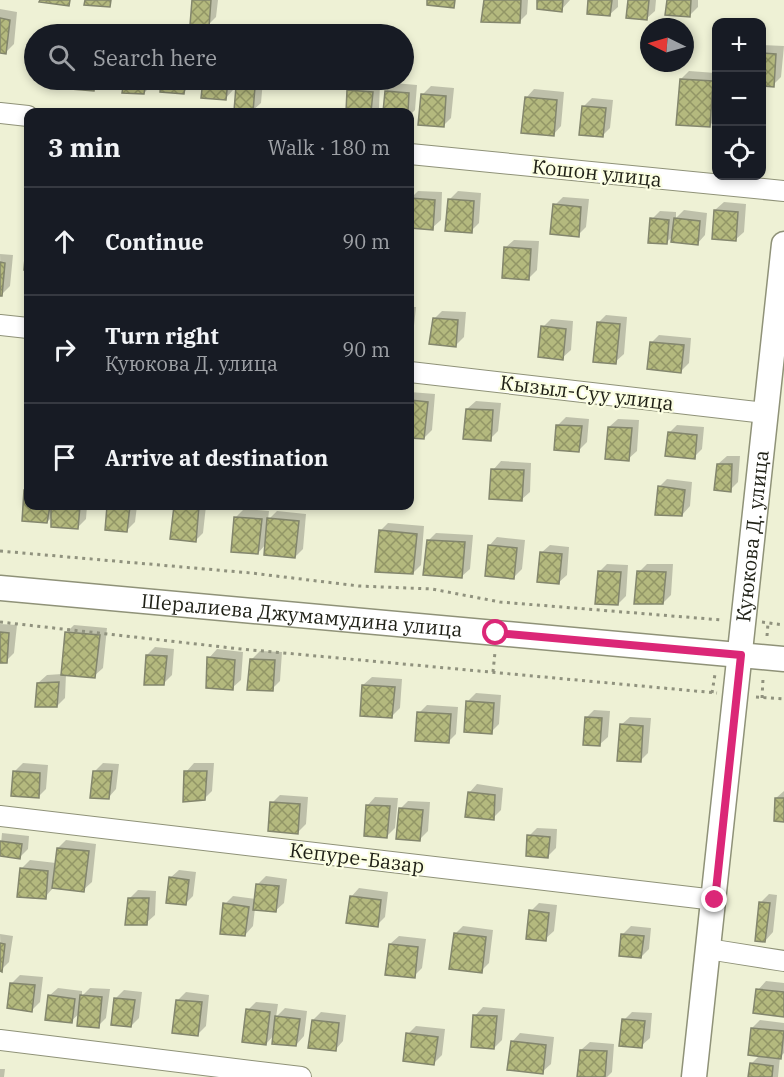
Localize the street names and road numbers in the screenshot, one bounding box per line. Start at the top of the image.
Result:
street label: Кошон улица [531,152,663,193]
street label: Кызыл-Суу улица [499,368,676,417]
street label: Куюкова Д. улица [729,449,775,623]
street label: Шералиева Джумамудина улица [140,587,464,643]
street label: Кепуре-Базар [288,836,426,879]

